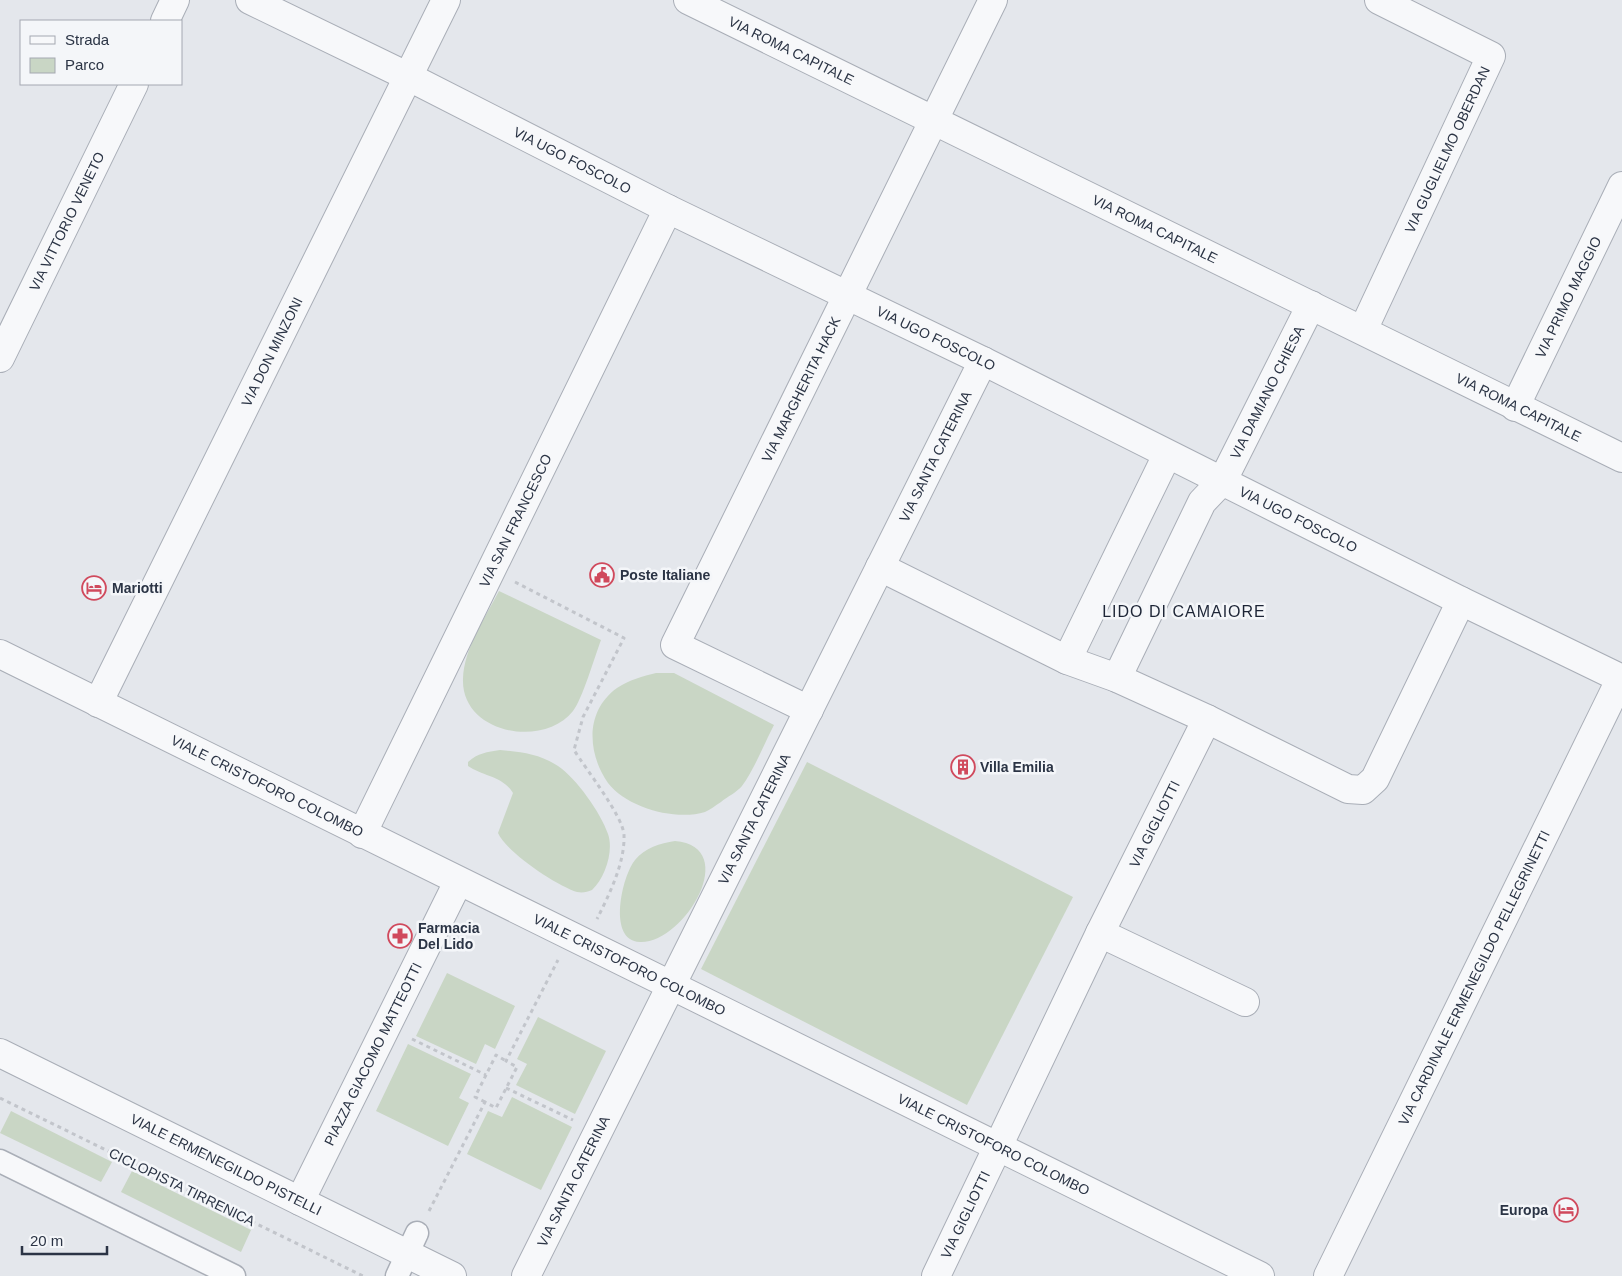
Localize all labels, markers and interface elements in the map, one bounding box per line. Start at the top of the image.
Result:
street label: VIA ROMA CAPITALE [726,13,857,88]
legend [20,20,182,85]
text: Strada [65,31,110,48]
text: Parco [65,56,104,73]
street label: VIA GUGLIELMO OBERDAN [1401,64,1493,236]
street label: VIA UGO FOSCOLO [511,124,634,197]
street label: VIA VITTORIO VENETO [26,149,108,294]
street label: VIA ROMA CAPITALE [1090,191,1220,266]
street label: VIA PRIMO MAGGIO [1532,234,1604,361]
street label: VIA DON MINZONI [238,294,306,409]
street label: VIA UGO FOSCOLO [874,303,998,374]
street label: VIA MARGHERITA HACK [758,313,844,465]
street label: VIA DAMIANO CHIESA [1227,322,1308,462]
street label: VIA ROMA CAPITALE [1453,370,1584,445]
street label: VIA SANTA CATERINA [896,388,975,525]
street label: VIA SAN FRANCESCO [476,451,555,590]
street label: VIA UGO FOSCOLO [1237,483,1360,556]
public building icon: Poste Italiane [589,562,615,588]
place label: Poste Italiane [620,567,710,583]
hotel icon: Mariotti [81,575,107,601]
place label: Mariotti [112,580,163,596]
district label: LIDO DI CAMAIORE [1102,603,1266,620]
street label: VIALE CRISTOFORO COLOMBO [169,732,366,840]
street label: VIA SANTA CATERINA [715,750,794,887]
building icon: Villa Emilia [950,754,976,780]
place label: Villa Emilia [980,759,1054,775]
street label: VIA GIGLIOTTI [1126,778,1183,870]
street label: VIA CARDINALE ERMENEGILDO PELLEGRINETTI [1395,828,1553,1128]
street label: VIALE CRISTOFORO COLOMBO [531,911,728,1019]
place label: Farmacia Del Lido [418,920,480,952]
pharmacy icon: Farmacia Del Lido [387,923,413,949]
street label: PIAZZA GIACOMO MATTEOTTI [321,960,425,1148]
street label: VIALE CRISTOFORO COLOMBO [895,1090,1092,1199]
street label: VIALE ERMENEGILDO PISTELLI [128,1111,324,1218]
street label: VIA SANTA CATERINA [534,1112,613,1249]
street label: CICLOPISTA TIRRENICA [106,1145,258,1230]
street label: VIA GIGLIOTTI [938,1168,993,1261]
hotel icon: Europa [1553,1197,1579,1223]
place label: Europa [1500,1202,1548,1218]
scale bar [22,1224,108,1256]
text: 20 m [30,1232,63,1249]

